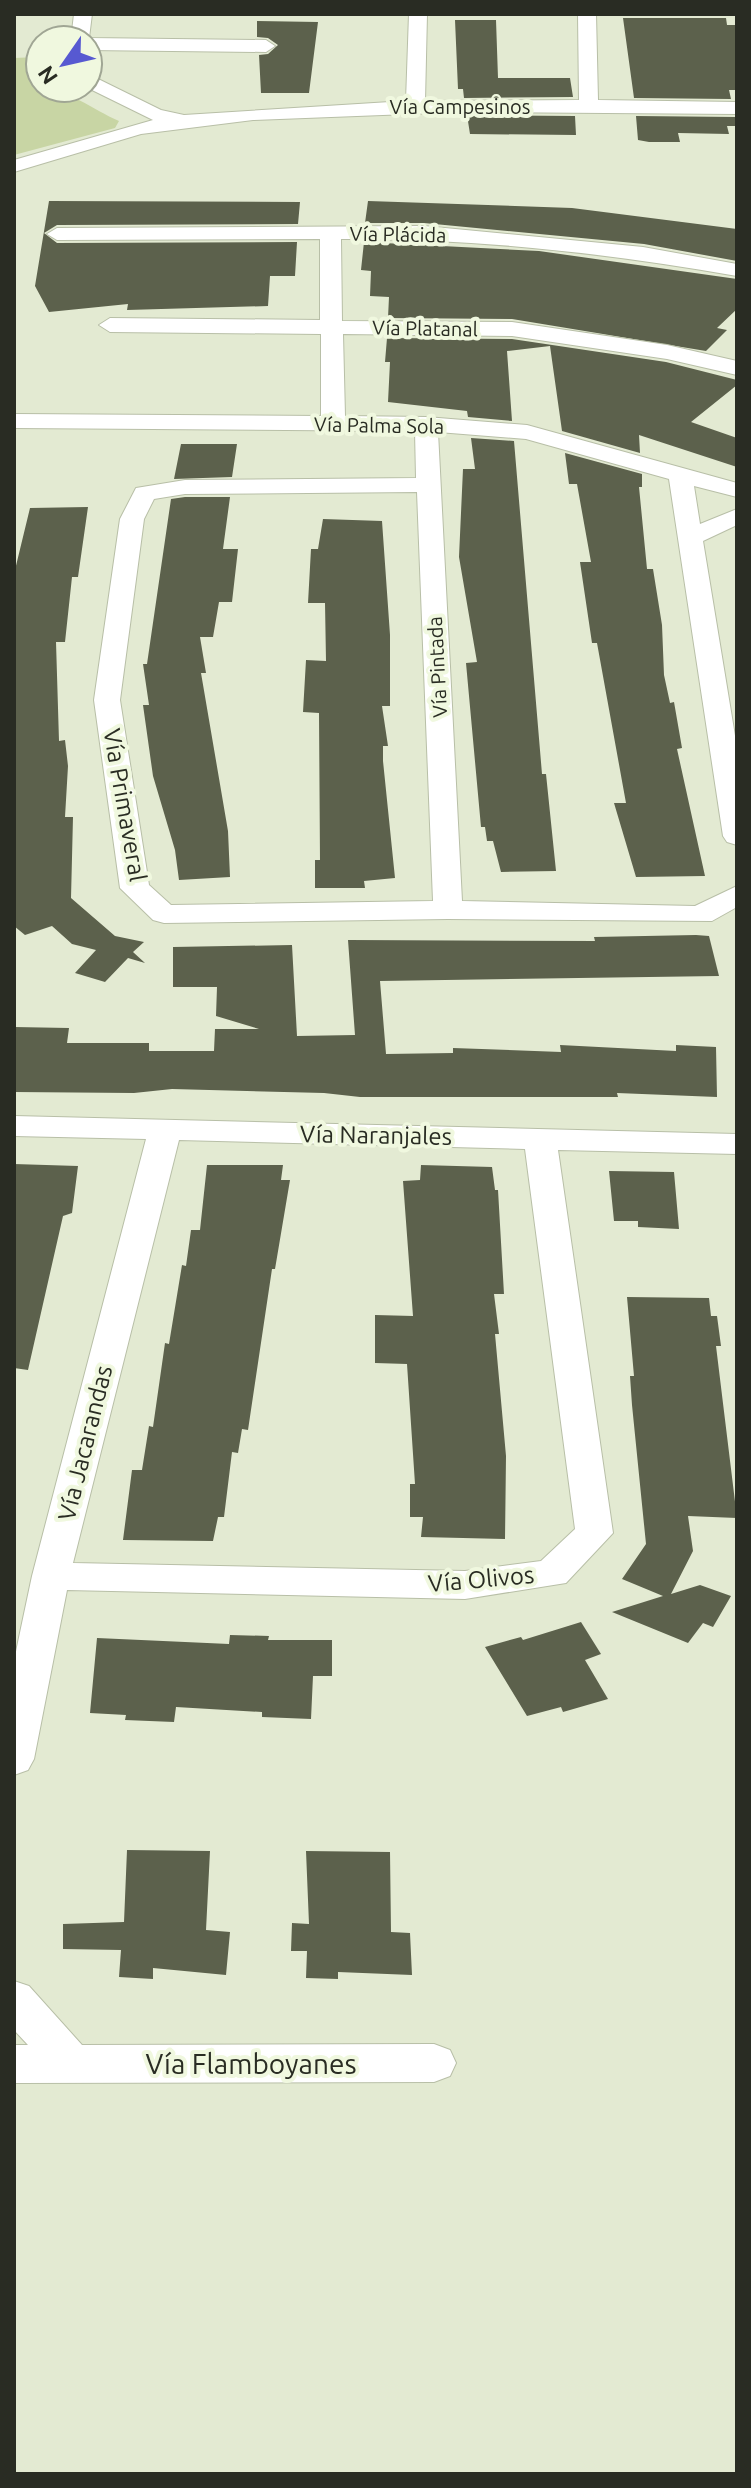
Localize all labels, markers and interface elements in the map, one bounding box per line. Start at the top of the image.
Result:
north arrow [24,24,104,104]
text: N [32,62,62,89]
street label: Vía Campesinos [390,95,530,118]
street label: Vía Plácida [349,222,447,246]
street label: Vía Platanal [372,316,478,340]
street label: Vía Palma Sola [314,412,444,438]
street label: Vía Pintada [423,616,451,718]
street label: Vía Primaveral [98,727,152,883]
street label: Vía Naranjales [300,1120,452,1150]
street label: Vía Jacarandas [53,1363,117,1523]
street label: Vía Olivos [427,1561,535,1597]
street label: Vía Flamboyanes [145,2048,357,2079]

